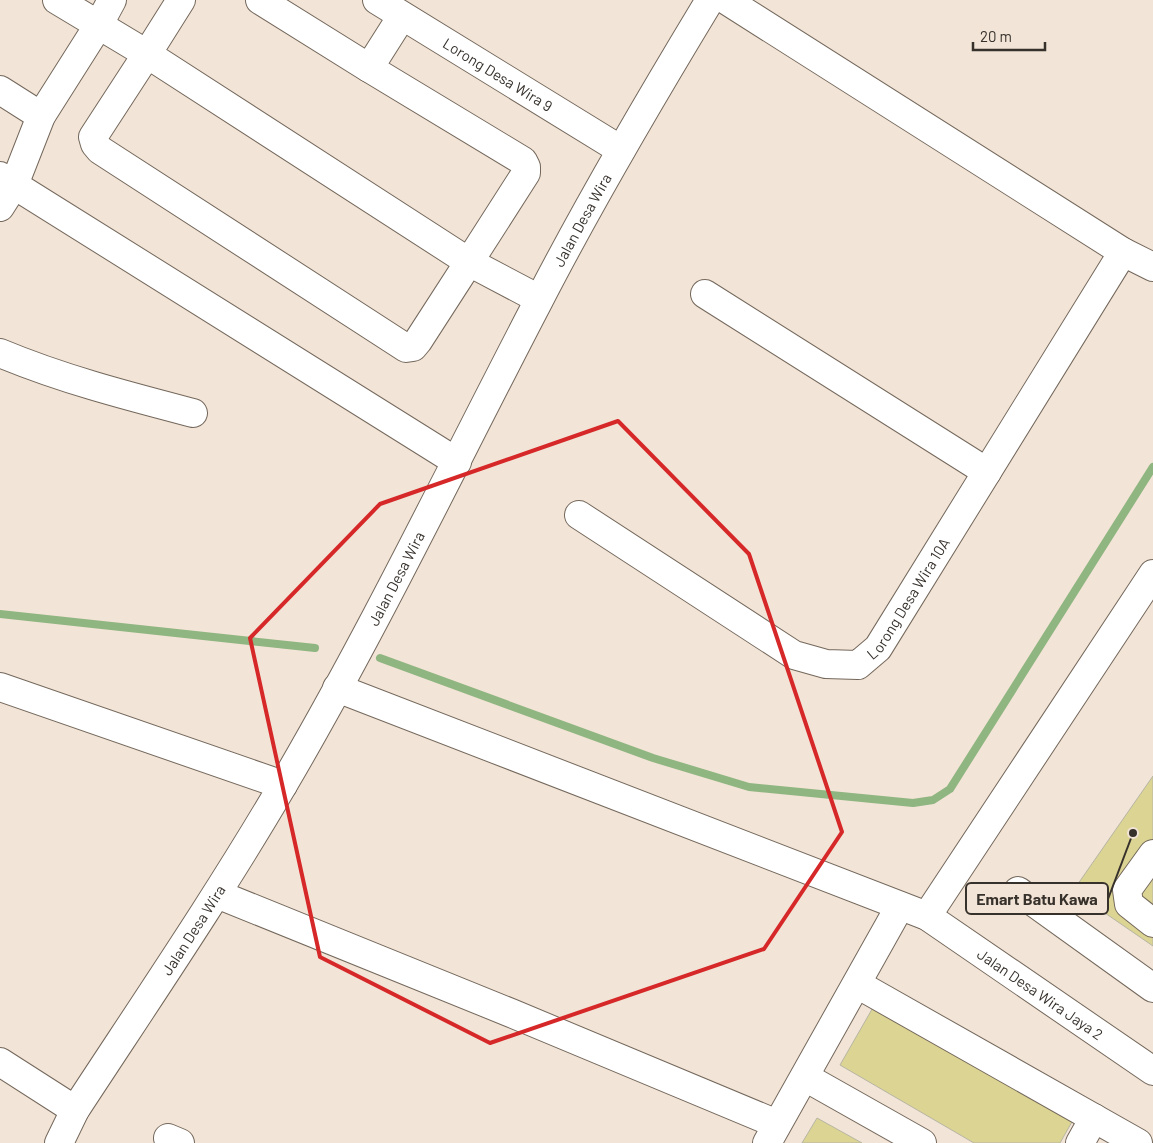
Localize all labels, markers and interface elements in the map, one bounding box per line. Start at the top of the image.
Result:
scale bar [973,20,1046,52]
text: 20 m [980,27,1012,45]
street label: Lorong Desa Wira 9 [440,34,556,115]
street label: Jalan Desa Wira [549,170,615,270]
street label: Jalan Desa Wira [364,528,428,629]
street label: Lorong Desa Wira 10A [863,534,953,663]
street label: Jalan Desa Wira [157,881,229,978]
callout: Emart Batu Kawa [966,883,1108,914]
text: Emart Batu Kawa [976,889,1098,908]
street label: Jalan Desa Wira Jaya 2 [974,944,1107,1043]

